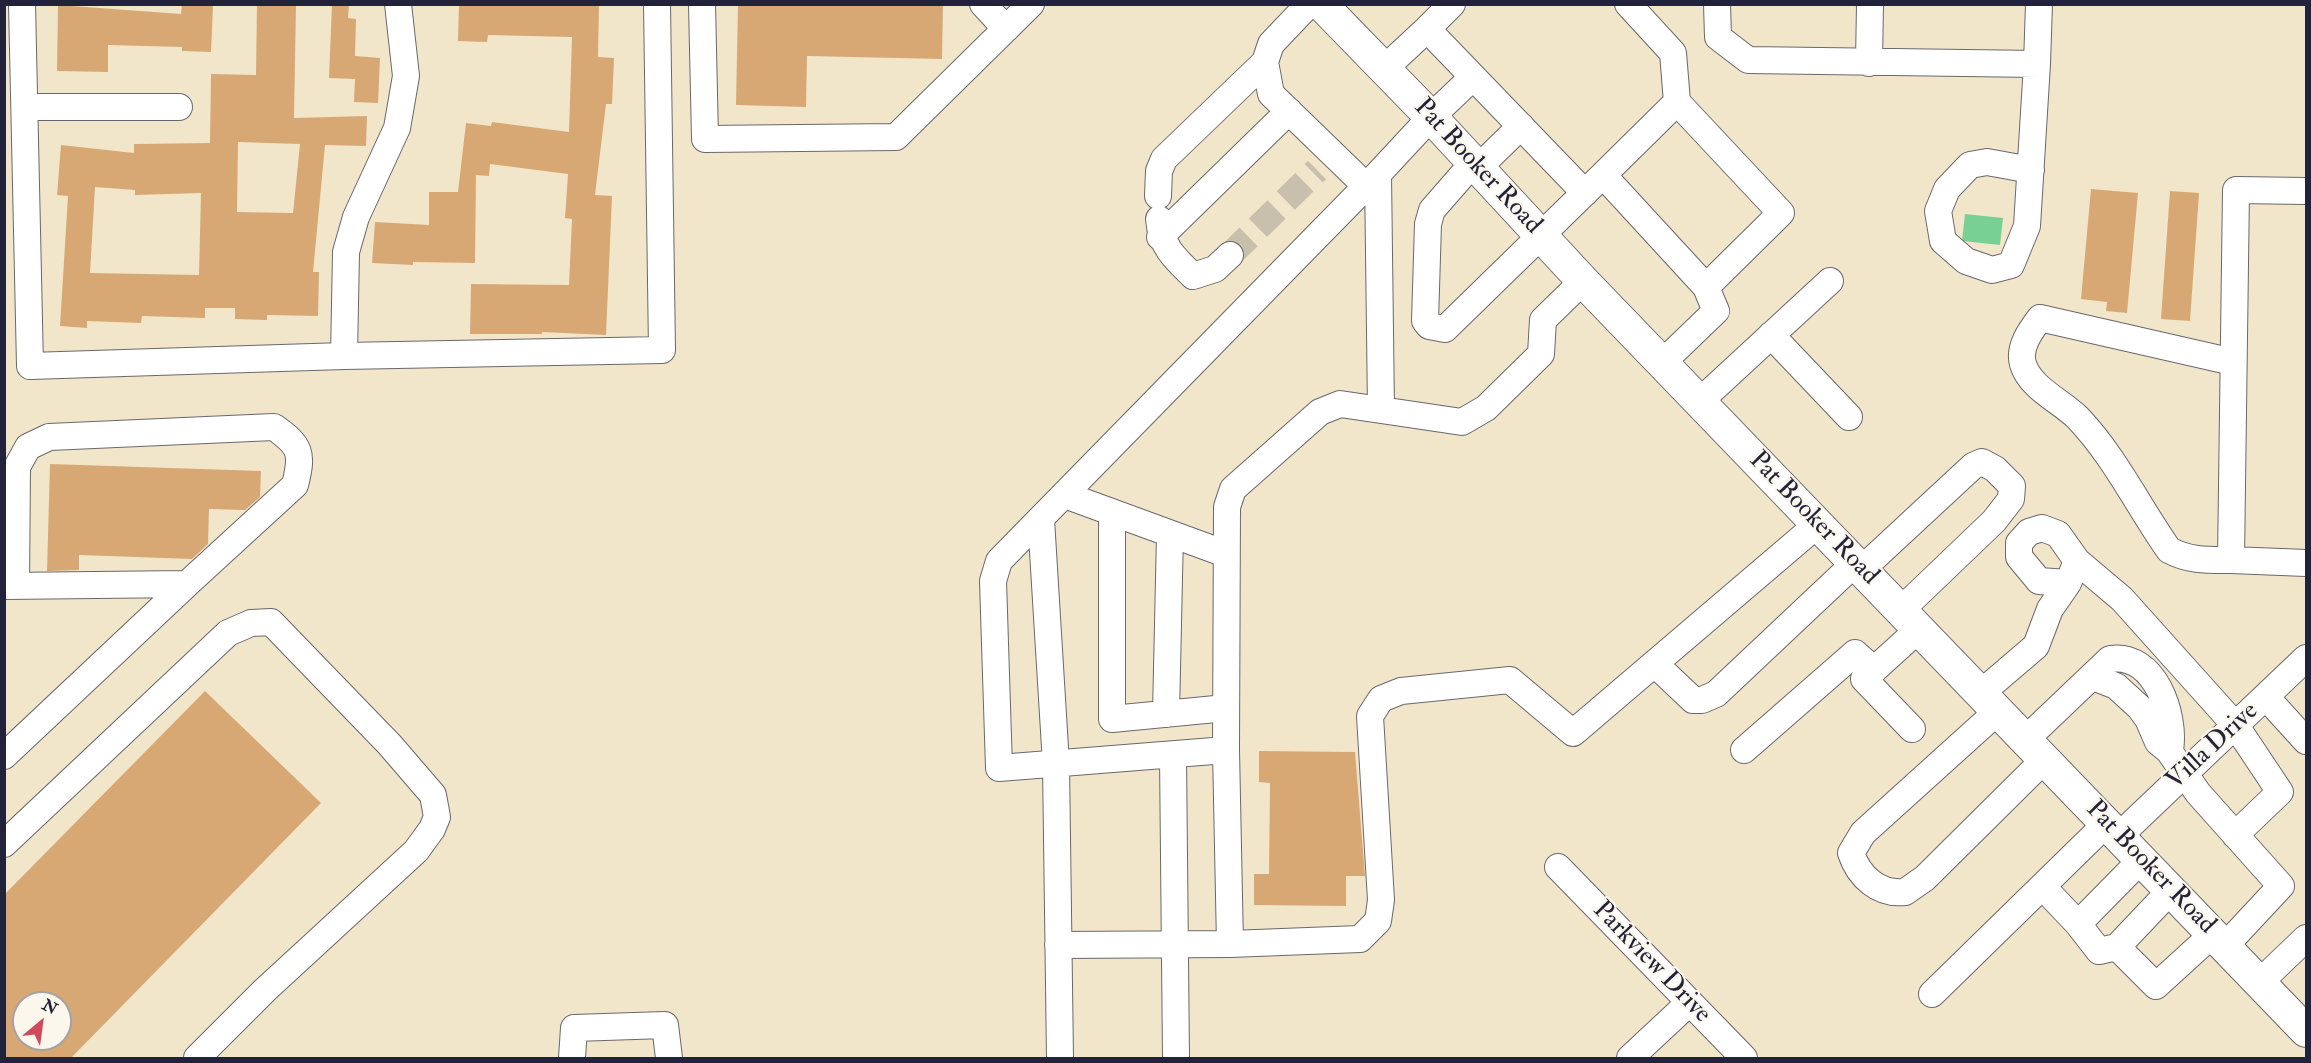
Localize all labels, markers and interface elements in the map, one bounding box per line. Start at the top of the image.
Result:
street label: Pat Booker Road [1406,93,1548,241]
street label: Pat Booker Road [1741,446,1885,592]
street label: Villa Drive [2161,697,2265,797]
street label: Pat Booker Road [2078,795,2222,941]
street label: Parkview Drive [1585,896,1717,1030]
north arrow [12,991,72,1051]
text: N [39,995,61,1019]

